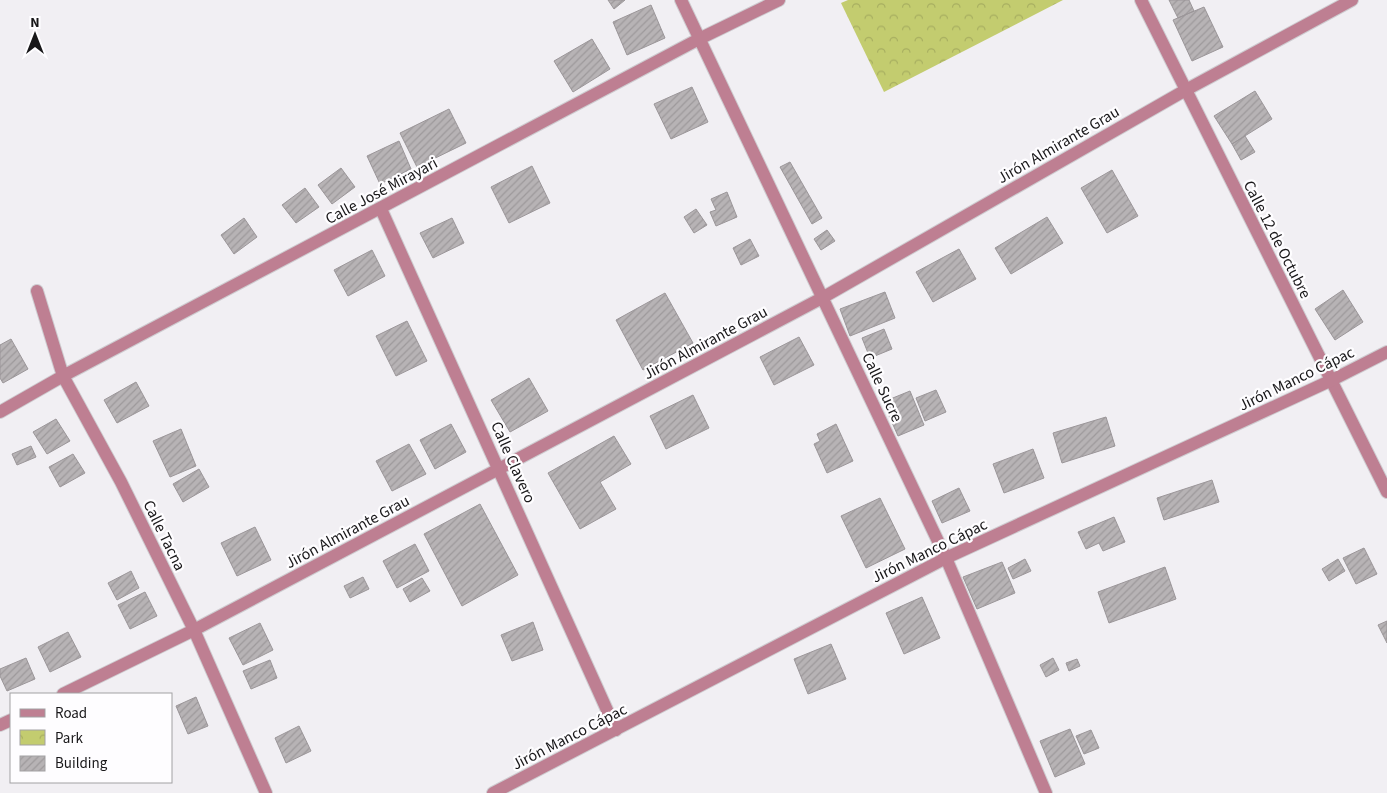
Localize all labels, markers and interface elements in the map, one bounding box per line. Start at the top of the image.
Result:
north arrow [10,10,60,60]
text: N [30,13,40,33]
street label: Jirón Almirante Grau [993,101,1124,189]
street label: Calle José Mirayari [321,152,441,230]
street label: Calle 12 de Octubre [1238,177,1316,302]
street label: Jirón Almirante Grau [640,301,771,385]
street label: Jirón Manco Cápac [1235,341,1358,416]
street label: Calle Sucre [856,349,908,426]
street label: Calle Clavero [485,418,541,507]
street label: Jirón Almirante Grau [282,490,413,574]
street label: Calle Tacna [138,496,191,574]
street label: Jirón Manco Cápac [868,513,991,588]
legend [10,693,172,783]
street label: Jirón Manco Cápac [508,698,631,775]
text: Road [55,703,87,724]
text: Park [55,728,84,749]
text: Building [55,753,108,774]

